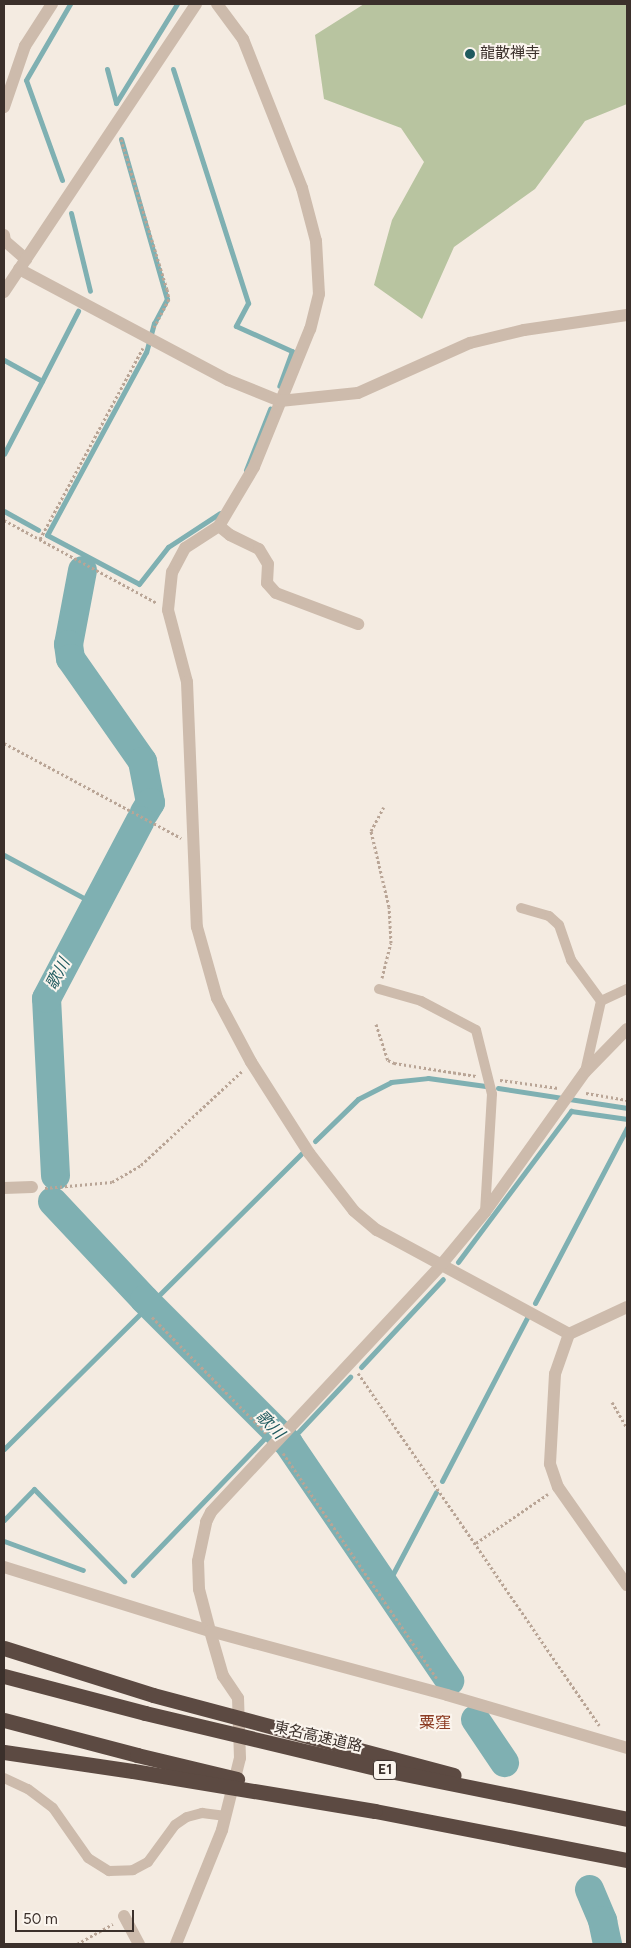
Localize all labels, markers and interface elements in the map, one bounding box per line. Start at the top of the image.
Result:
place label: 龍散禅寺 [480,45,540,63]
marker: 龍散禅寺 [464,48,476,60]
water label: 歌川 [42,955,74,993]
water label: 歌川 [252,1407,288,1443]
district label: 粟窪 [419,1713,451,1733]
street label: 東名高速道路 [272,1718,364,1756]
road number: E1 [372,1758,398,1782]
scale bar [18,1900,136,1932]
text: 50 m [23,1910,58,1928]

